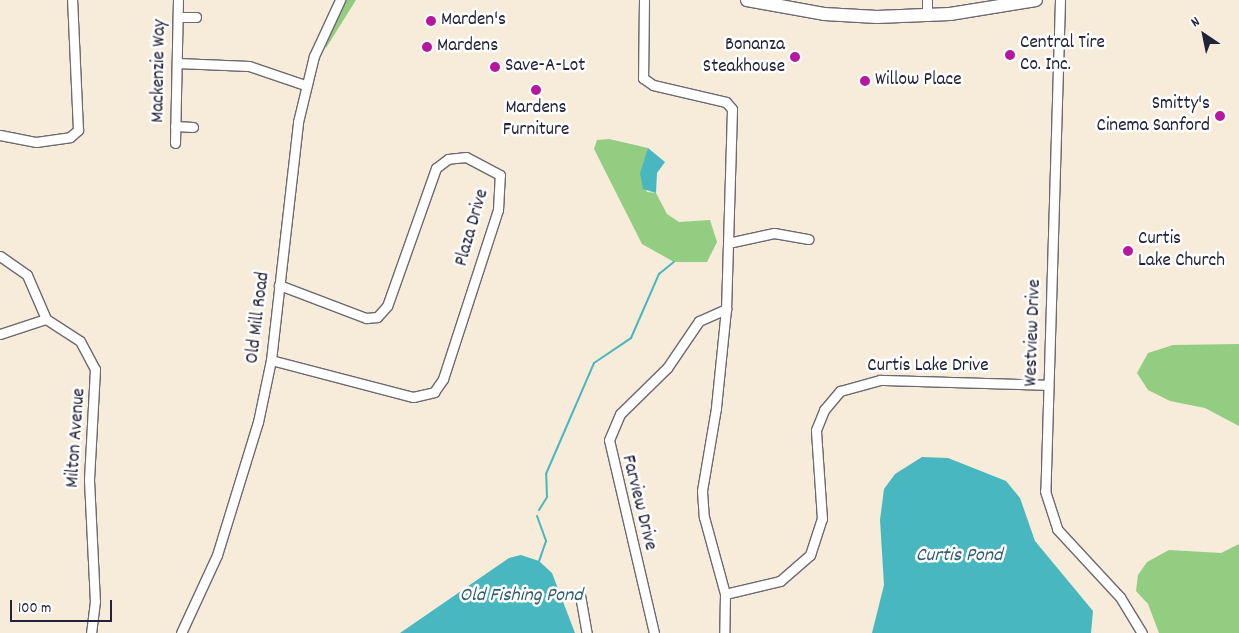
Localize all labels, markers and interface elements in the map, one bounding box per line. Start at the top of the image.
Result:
place label: Marden's [441,10,506,32]
north arrow [1179,10,1229,60]
text: N [1187,12,1204,33]
marker: Marden's [425,15,437,27]
street label: Mackenzie Way [148,19,172,123]
place label: Central Tire Co. Inc. [1020,33,1105,77]
place label: Bonanza Steakhouse [703,35,785,79]
place label: Mardens [437,36,498,58]
marker: Mardens [421,41,433,53]
marker: Central Tire Co. Inc. [1004,49,1016,61]
marker: Bonanza Steakhouse [789,51,801,63]
place label: Save-A-Lot [505,56,585,78]
marker: Save-A-Lot [489,61,501,73]
place label: Willow Place [875,70,962,92]
marker: Willow Place [859,75,871,87]
marker: Mardens Furniture [530,84,542,96]
place label: Smitty's Cinema Sanford [1097,94,1210,138]
place label: Mardens Furniture [503,98,569,142]
marker: Smitty's Cinema Sanford [1214,110,1226,122]
street label: Plaza Drive [451,187,495,269]
place label: Curtis Lake Church [1138,229,1225,273]
marker: Curtis Lake Church [1122,245,1134,257]
street label: Old Mill Road [242,271,276,365]
street label: Westview Drive [1021,279,1047,387]
street label: Curtis Lake Drive [867,356,989,378]
street label: Milton Avenue [62,387,92,489]
street label: Farview Drive [615,453,661,553]
water label: Curtis Pond [916,544,1002,568]
water label: Old Fishing Pond [459,584,583,608]
scale bar [12,590,115,622]
text: 100 m [18,598,51,620]

